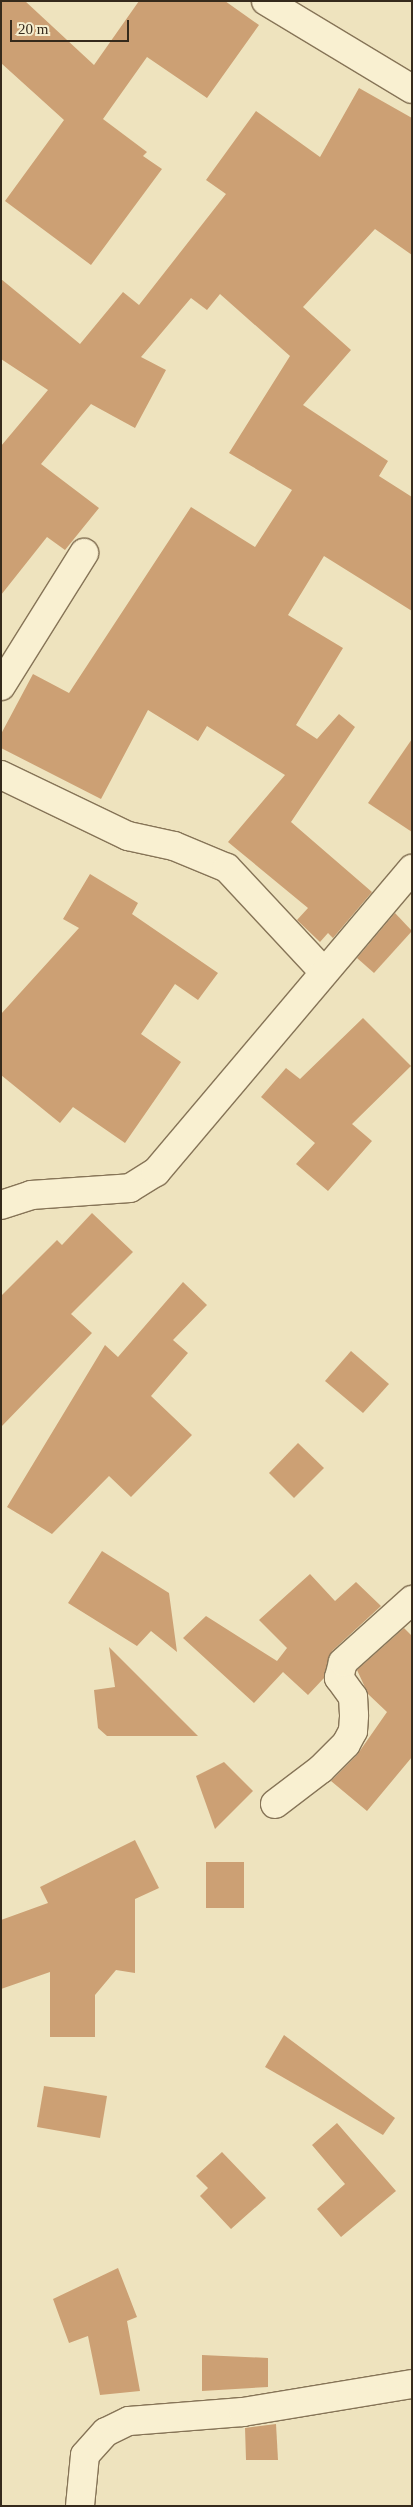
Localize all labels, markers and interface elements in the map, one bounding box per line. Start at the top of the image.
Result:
scale bar [12,10,131,42]
text: 20 m [18,21,48,37]

